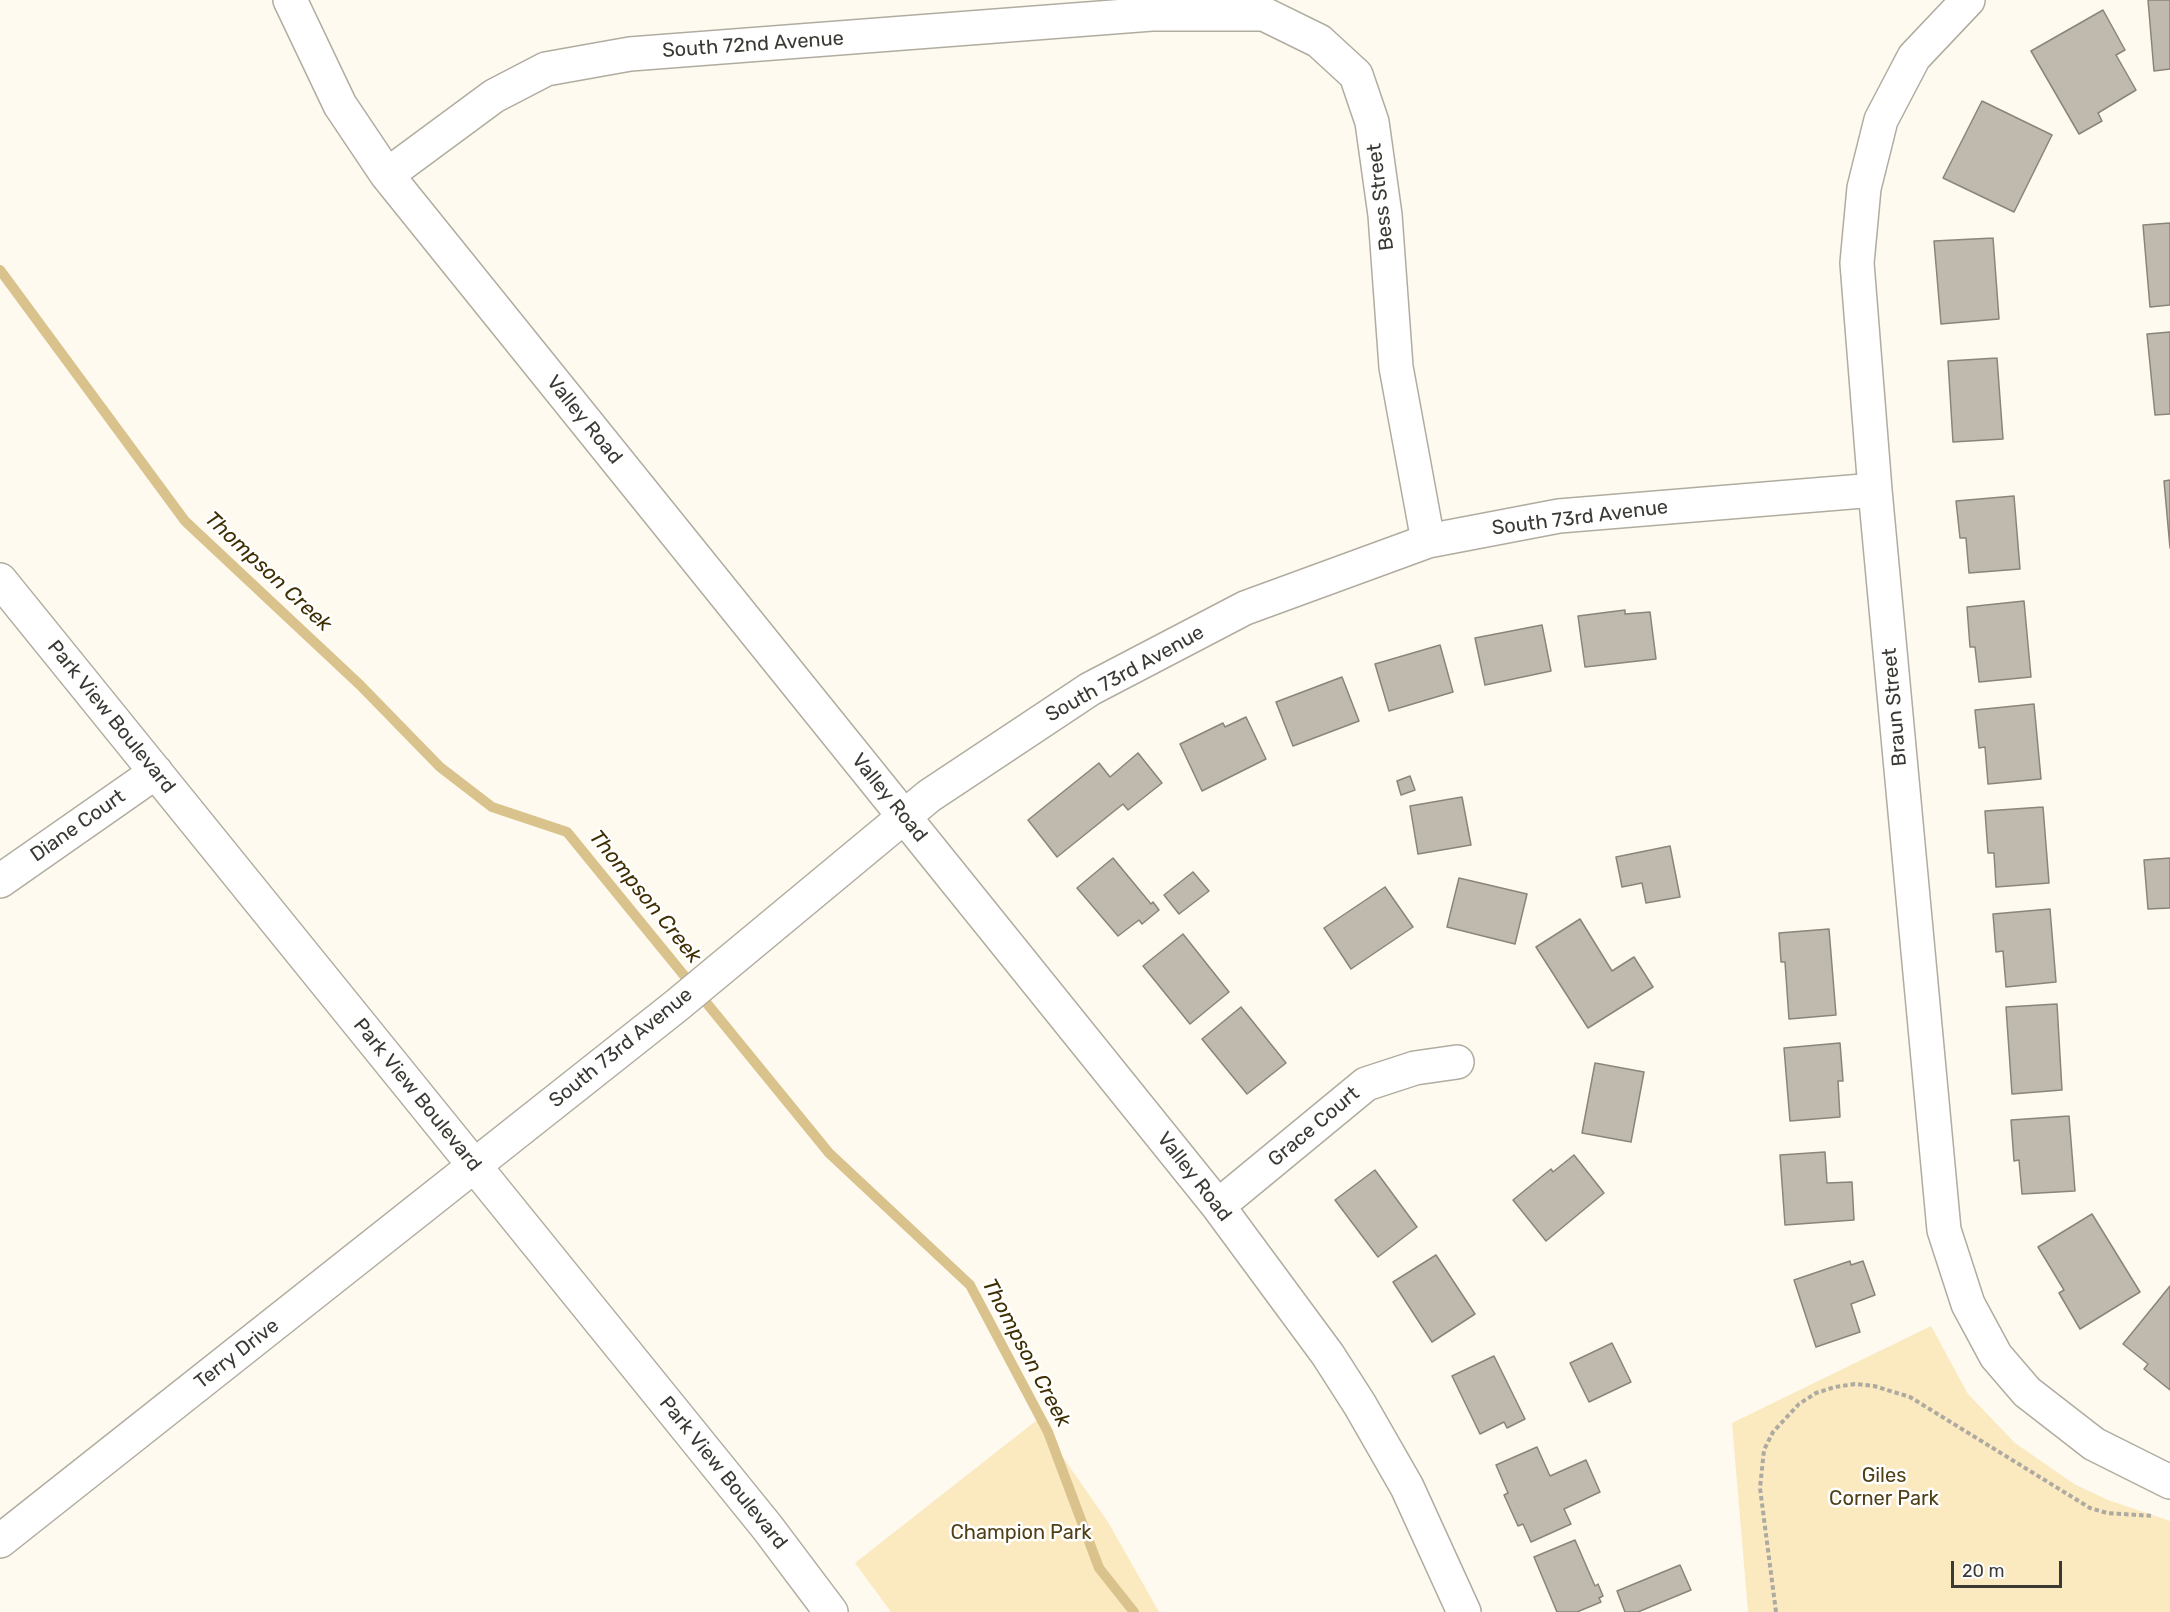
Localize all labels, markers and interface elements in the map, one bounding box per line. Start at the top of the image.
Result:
street label: South 72nd Avenue [661,27,845,63]
street label: Bess Street [1363,142,1399,252]
street label: Valley Road [541,371,627,469]
street label: South 73rd Avenue [1491,495,1669,541]
water label: Thompson Creek [199,507,337,637]
street label: South 73rd Avenue [1042,621,1208,727]
street label: Park View Boulevard [42,636,180,798]
street label: Braun Street [1878,647,1912,767]
street label: Valley Road [846,749,932,847]
street label: Diane Court [26,785,130,867]
water label: Thompson Creek [583,825,707,969]
street label: South 73rd Avenue [545,983,697,1113]
street label: Park View Boulevard [348,1014,486,1176]
street label: Grace Court [1264,1082,1364,1172]
street label: Valley Road [1152,1128,1236,1226]
water label: Thompson Creek [976,1274,1076,1432]
street label: Terry Drive [190,1314,284,1394]
street label: Park View Boulevard [654,1392,792,1554]
park label: Giles Corner Park [1829,1464,1939,1511]
park label: Champion Park [950,1521,1092,1545]
scale bar [1954,1549,2065,1587]
text: 20 m [1962,1560,2004,1582]

